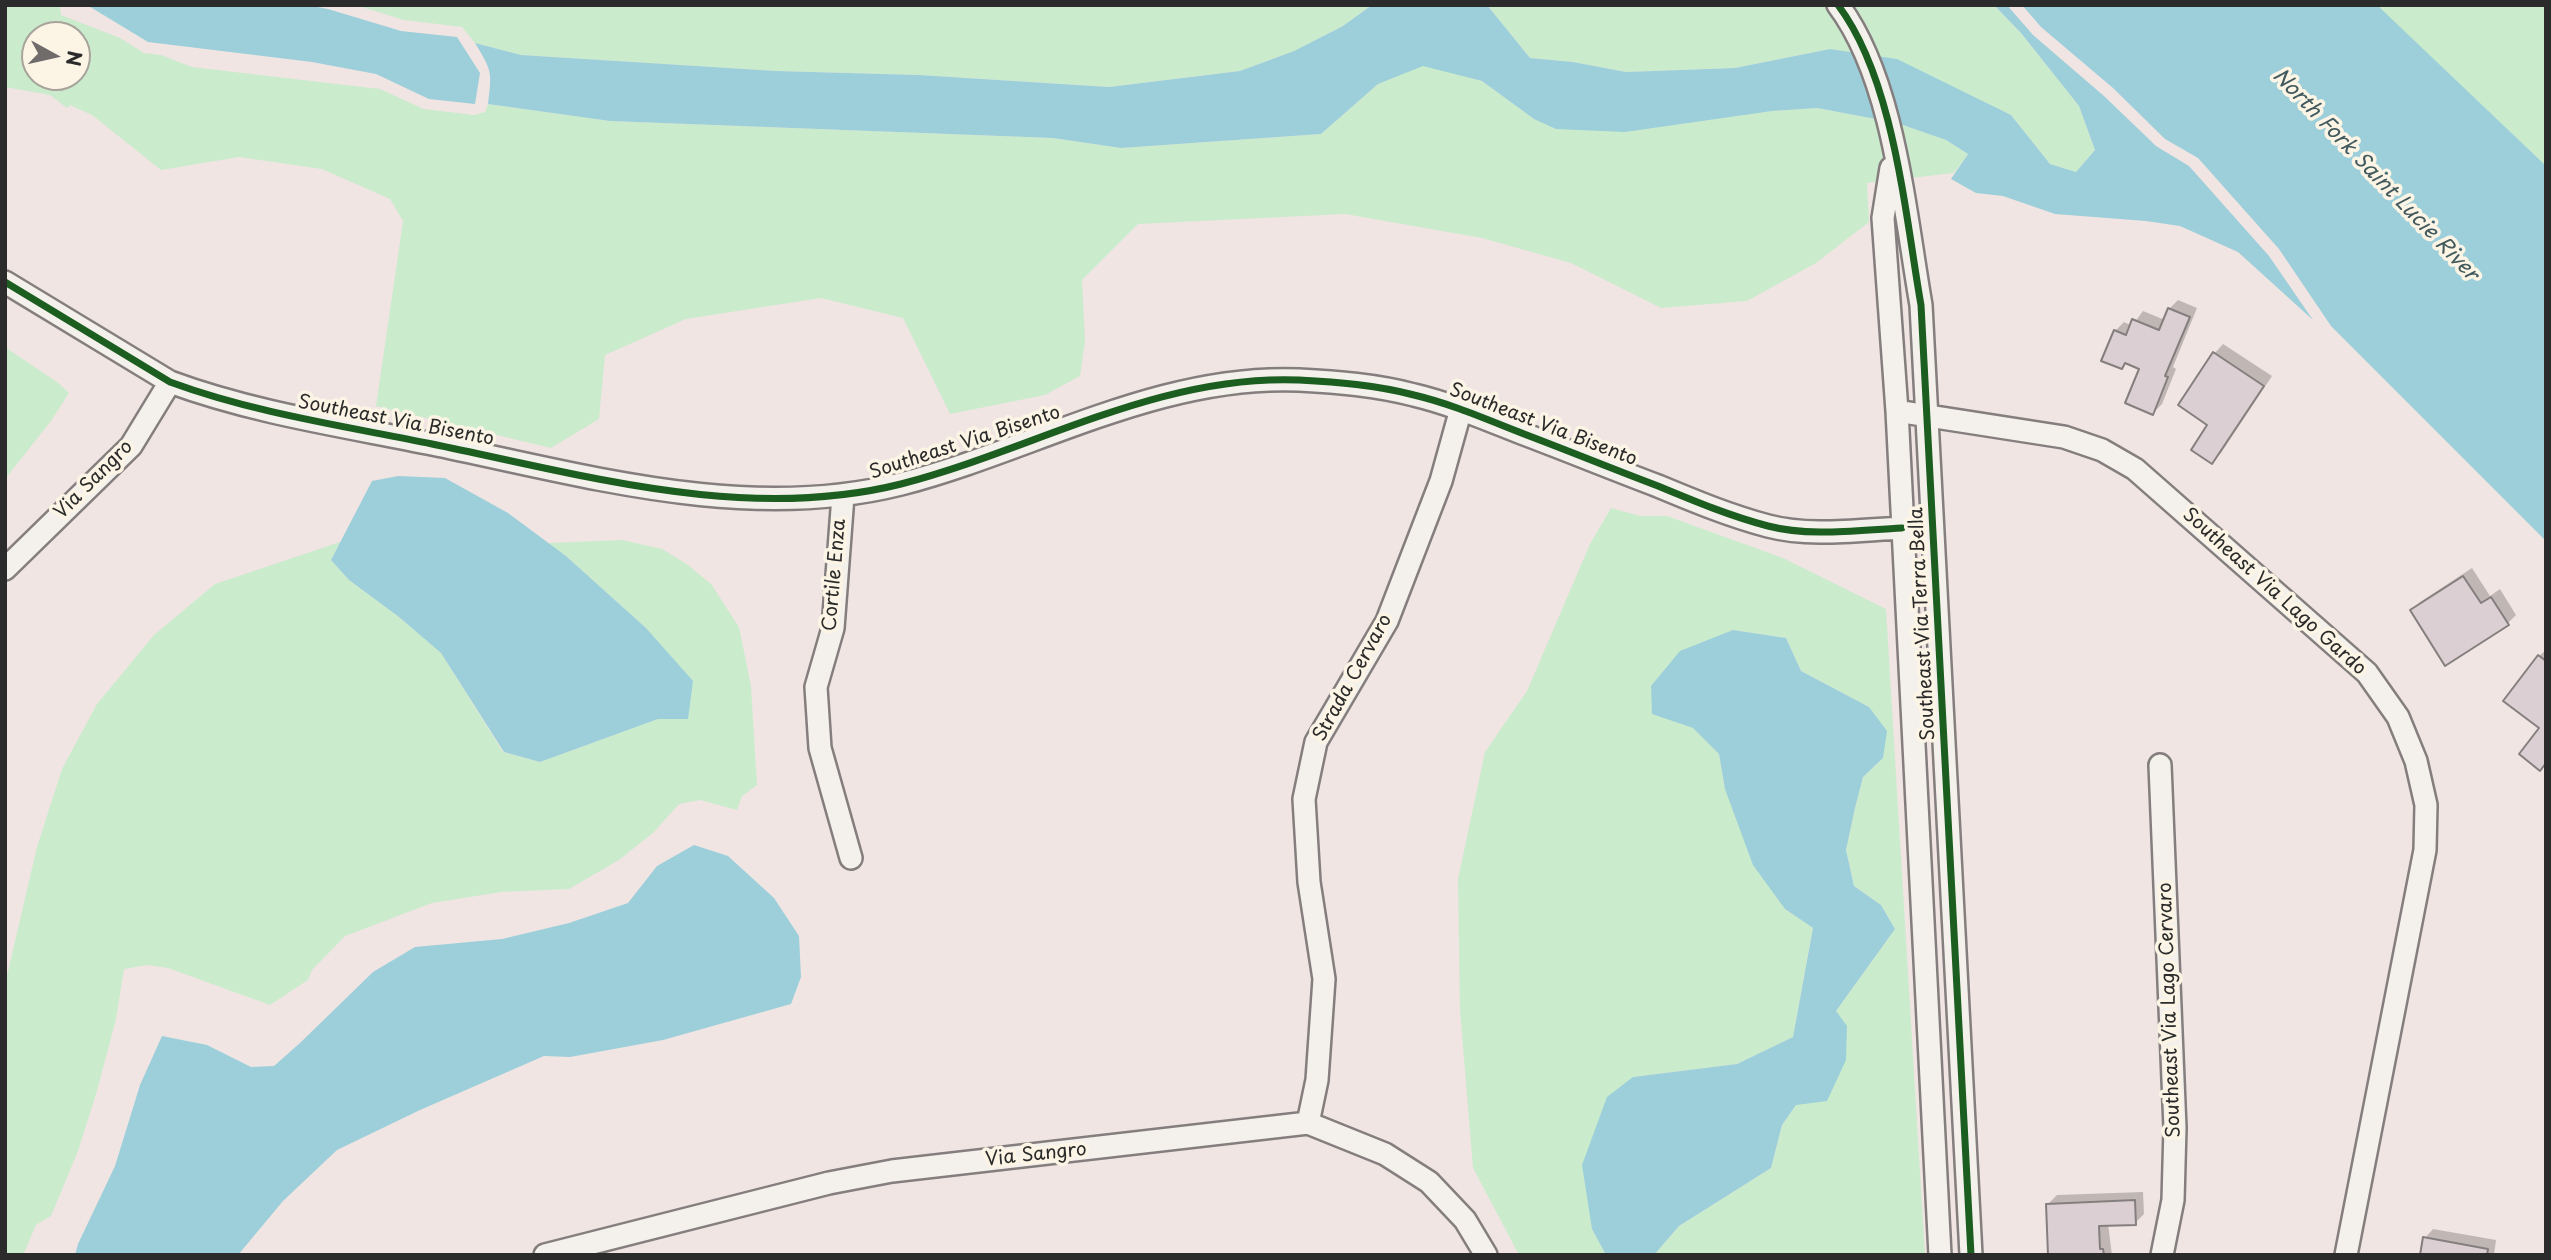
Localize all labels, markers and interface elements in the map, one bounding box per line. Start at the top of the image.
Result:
north arrow [21,21,91,91]
text: N [60,49,90,68]
water label: North Fork Saint Lucie River [2267,64,2483,286]
street label: Southeast Via Bisento [1446,379,1640,471]
street label: Southeast Via Bisento [296,391,496,451]
street label: Southeast Via Bisento [867,401,1063,485]
street label: Via Sangro [50,436,138,524]
street label: Southeast Via Lago Gardo [2178,504,2370,680]
street label: Southeast Via Terra Bella [1906,507,1940,741]
street label: Cortile Enza [819,518,851,632]
street label: Strada Cervaro [1309,610,1397,746]
street label: Southeast Via Lago Cervaro [2154,882,2186,1138]
street label: Via Sangro [984,1138,1088,1172]

